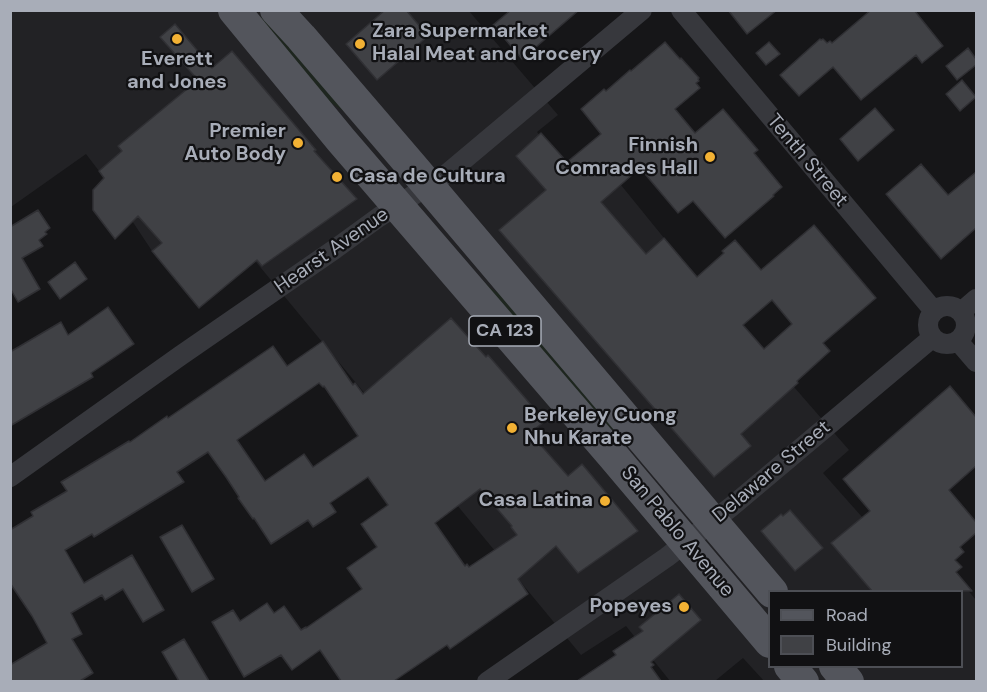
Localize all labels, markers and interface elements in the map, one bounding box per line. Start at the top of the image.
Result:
place label: Zara Supermarket Halal Meat and Grocery [372,20,602,67]
marker: Everett and Jones [170,32,184,46]
marker: Zara Supermarket Halal Meat and Grocery [353,37,367,51]
place label: Everett and Jones [127,48,227,95]
street label: Tenth Street [761,110,853,212]
place label: Premier Auto Body [184,120,286,167]
place label: Finnish Comrades Hall [555,134,698,181]
marker: Premier Auto Body [291,136,305,150]
marker: Finnish Comrades Hall [703,150,717,164]
place label: Casa de Cultura [349,165,506,189]
marker: Casa de Cultura [330,170,344,184]
street label: Hearst Avenue [270,203,394,299]
road number: CA 123 [469,316,541,346]
place label: Berkeley Cuong Nhu Karate [524,404,677,451]
street label: Delaware Street [708,416,836,528]
marker: Berkeley Cuong Nhu Karate [505,421,519,435]
street label: San Pablo Avenue [615,462,739,602]
place label: Casa Latina [478,489,593,513]
marker: Casa Latina [598,494,612,508]
legend [768,590,963,668]
place label: Popeyes [589,595,672,619]
marker: Popeyes [677,600,691,614]
text: Road [826,603,868,627]
text: Building [826,633,891,657]

